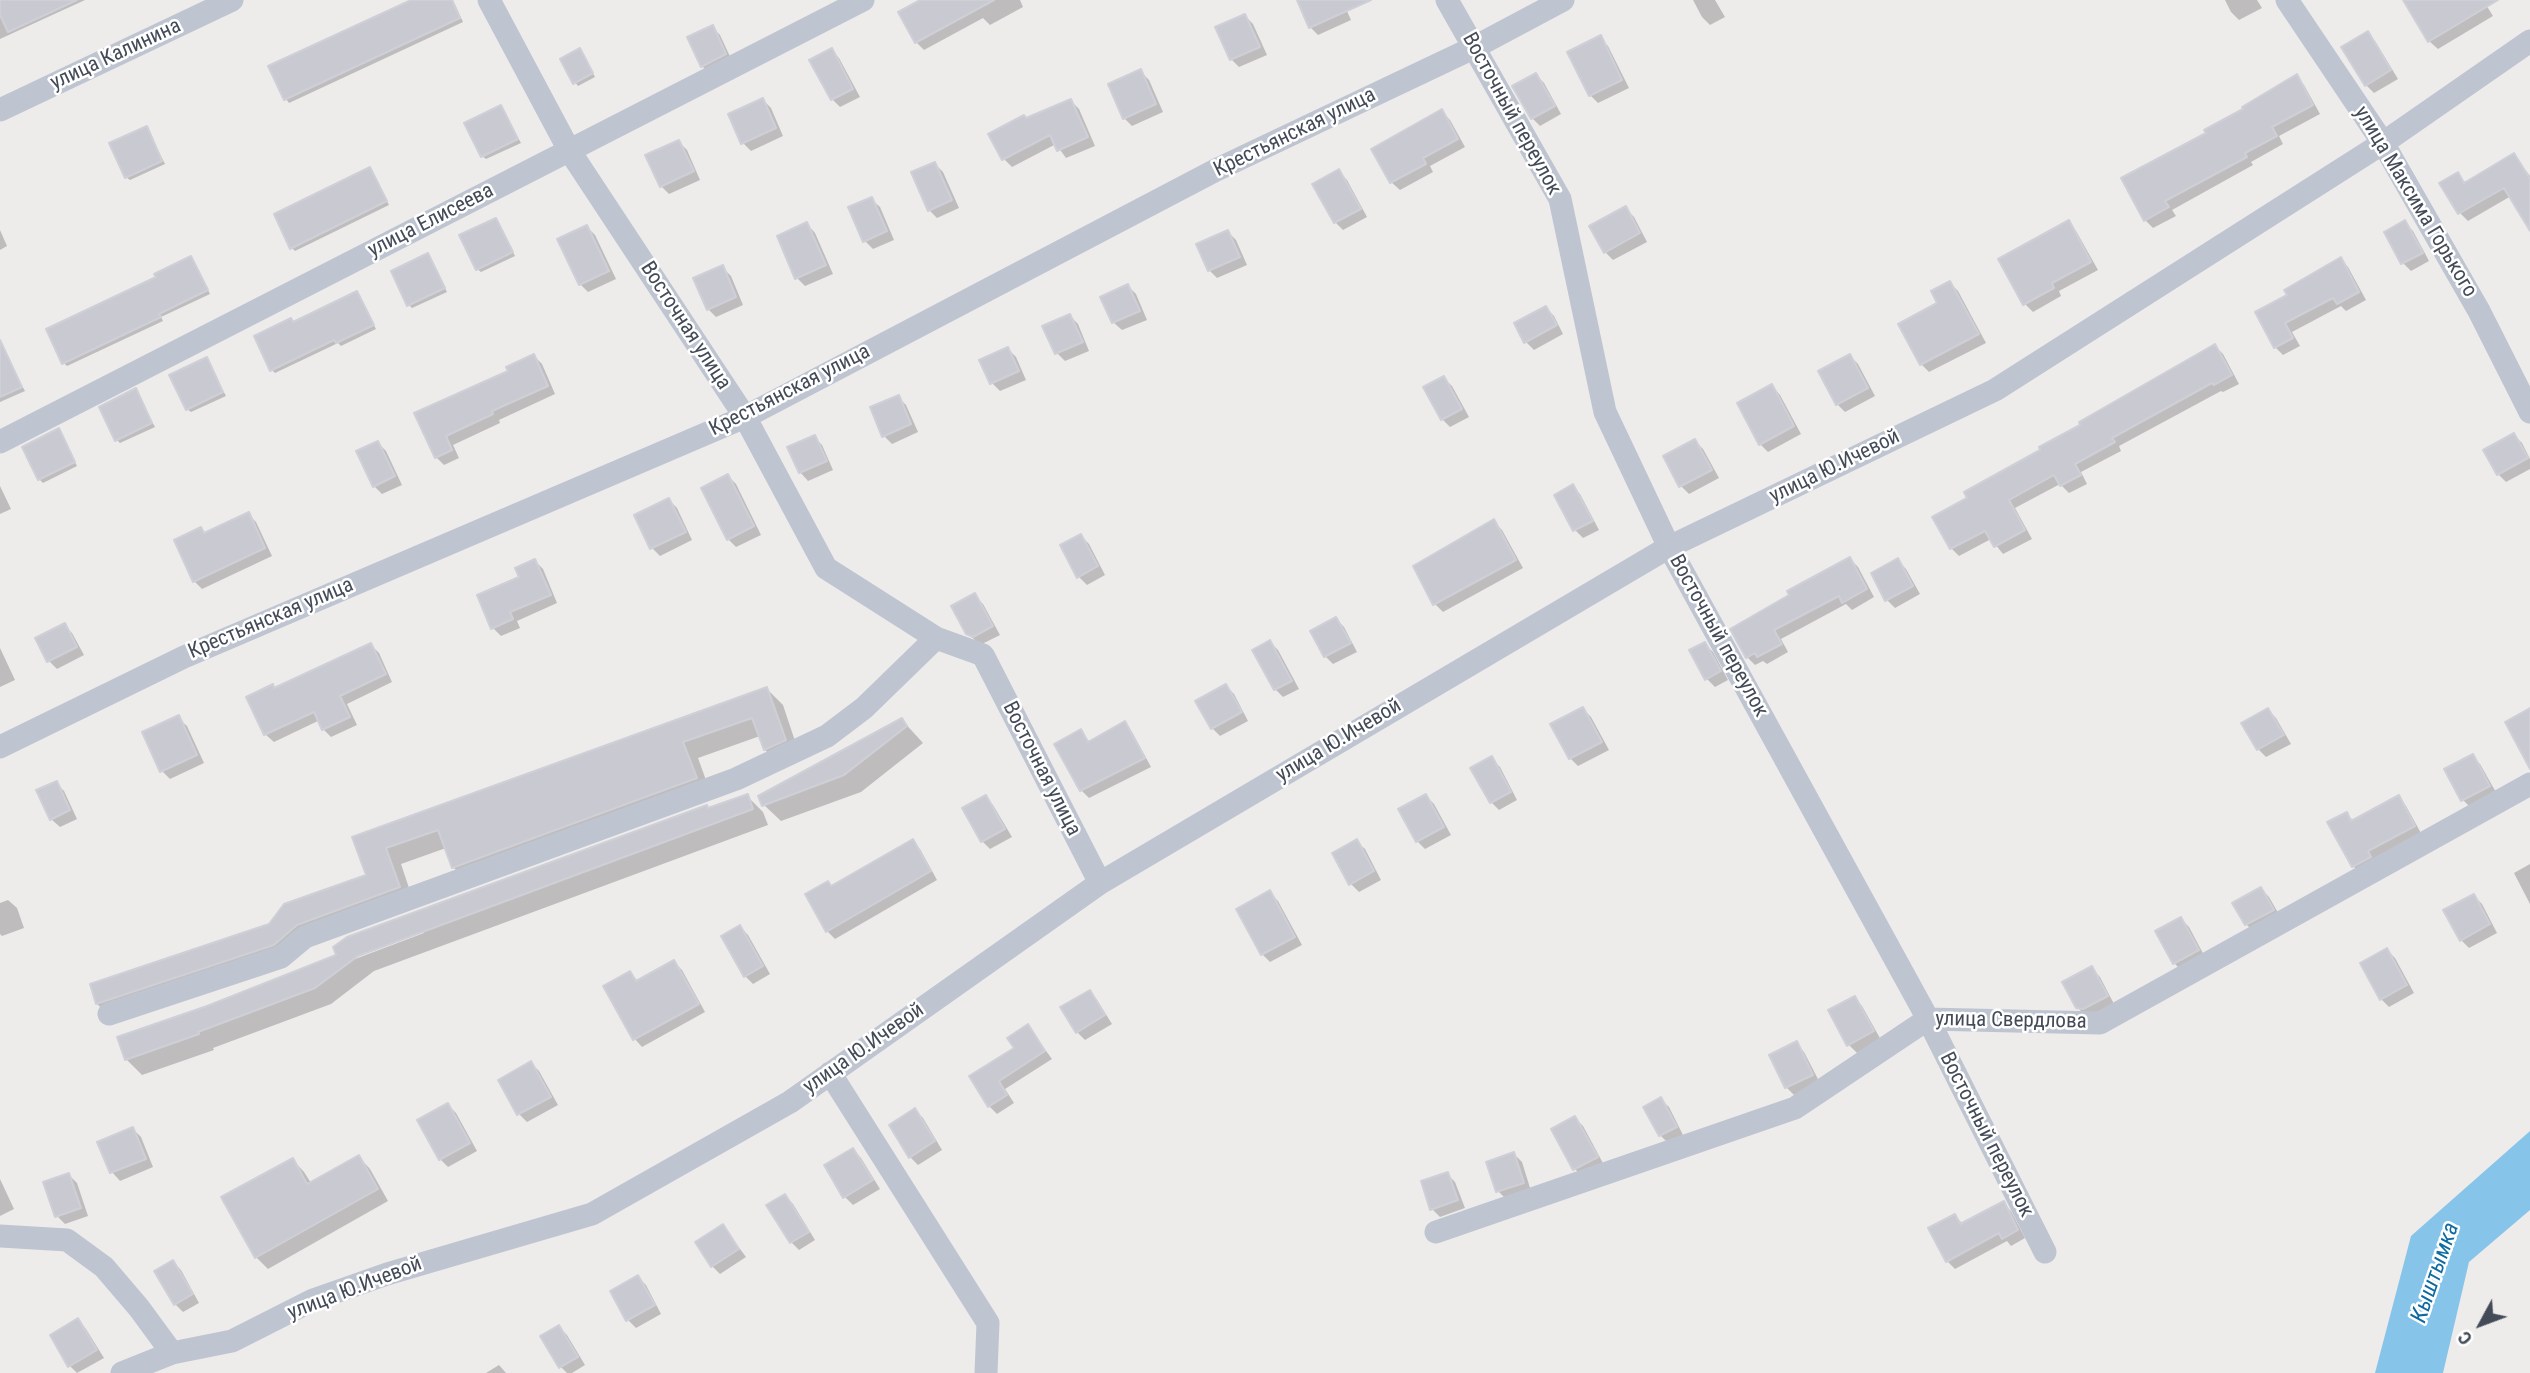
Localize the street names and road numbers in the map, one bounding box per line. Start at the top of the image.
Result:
street label: улица Калинина [47,14,185,96]
street label: Восточный переулок [1456,28,1566,200]
street label: Крестьянская улица [1210,83,1380,183]
street label: улица Максима Горького [2348,102,2482,302]
street label: улица Елисеева [364,179,498,263]
street label: Восточная улица [634,257,736,395]
street label: Крестьянская улица [705,340,875,442]
street label: улица Ю.Ичевой [1766,425,1904,509]
street label: Восточный переулок [1663,550,1773,722]
street label: Крестьянская улица [185,573,357,665]
street label: улица Ю.Ичевой [1272,694,1406,788]
street label: Восточная улица [996,698,1086,840]
street label: улица Ю.Ичевой [799,998,929,1100]
street label: улица Свердлова [1935,1007,2087,1035]
street label: Восточный переулок [1934,1048,2038,1222]
street label: улица Ю.Ичевой [284,1252,426,1326]

